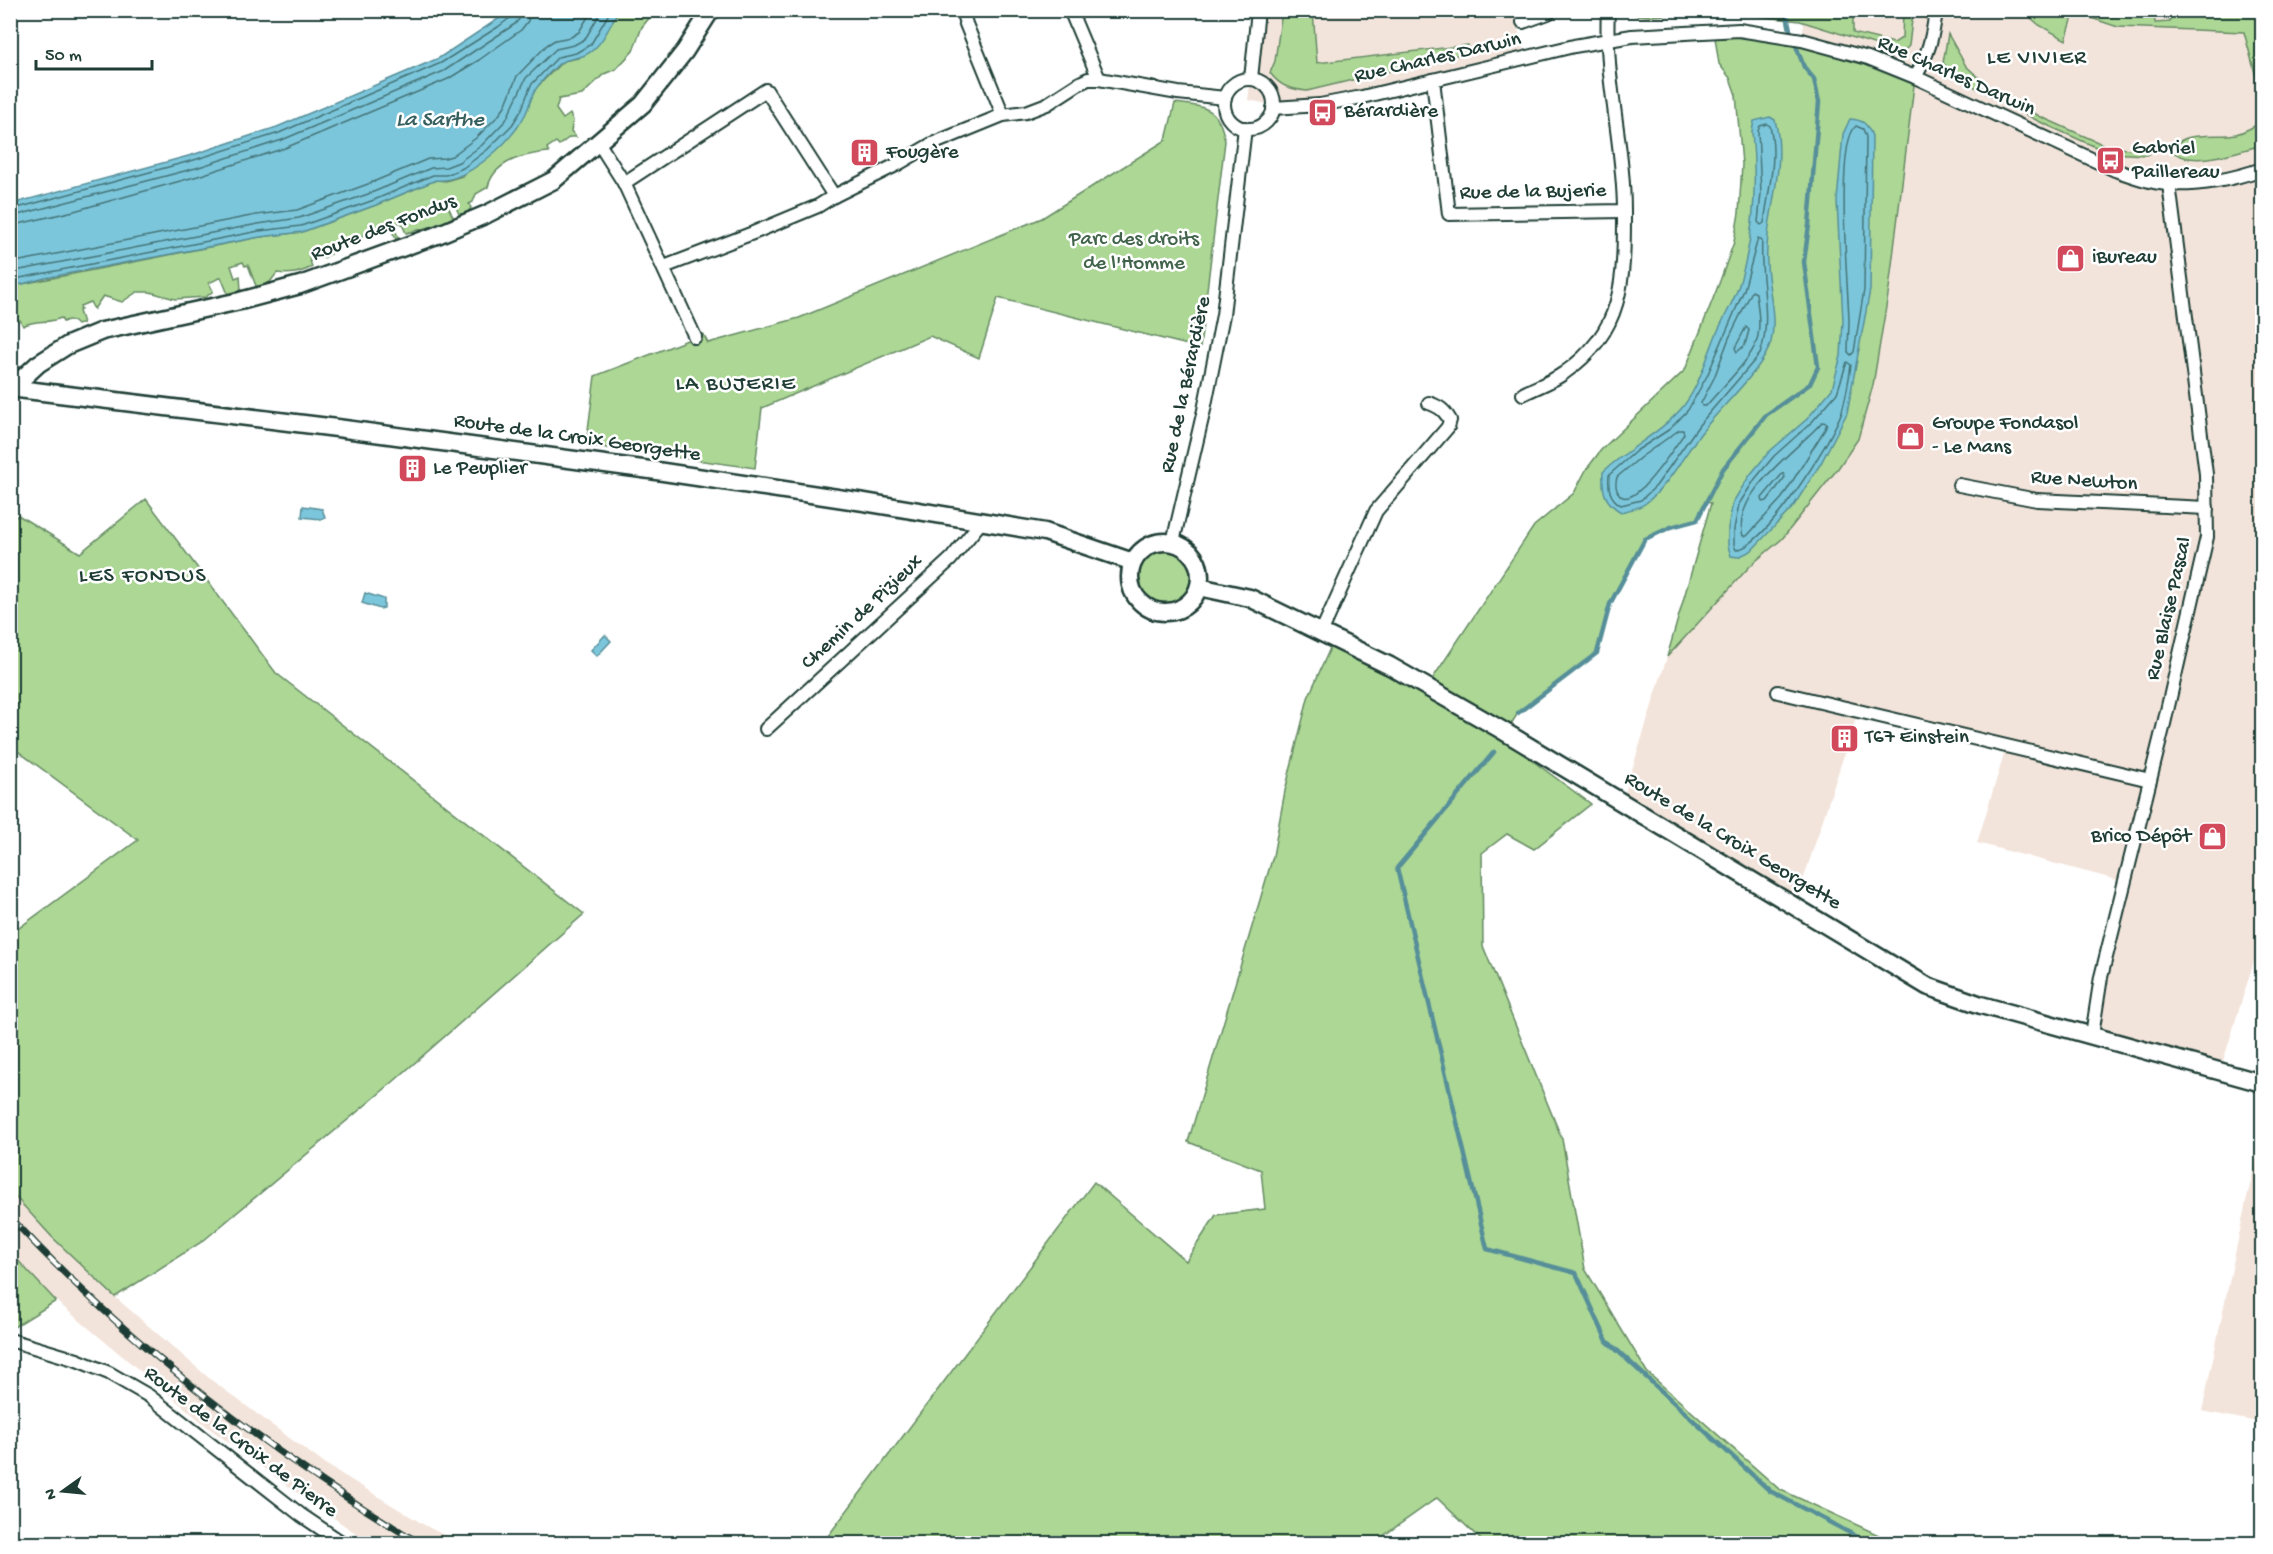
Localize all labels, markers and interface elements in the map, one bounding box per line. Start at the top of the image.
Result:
street label: Rue Charles Darwin [1352,28,1524,90]
street label: Rue Charles Darwin [1873,31,2039,123]
scale bar [36,33,152,71]
text: 50 m [45,46,82,67]
district label: LE VIVIER [1987,46,2087,72]
bus stop icon: Bérardière [1307,96,1339,128]
place label: Bérardière [1343,100,1439,125]
water label: La Sarthe [396,108,486,134]
building icon: Fougère [849,137,881,169]
place label: Gabriel Paillereau [2131,137,2220,186]
place label: Fougère [885,141,960,166]
bus stop icon: Gabriel Paillereau [2095,145,2127,177]
street label: Rue de la Bujerie [1460,179,1608,207]
street label: Route des Fondus [308,189,461,268]
park label: Parc des droits de l'Homme [1068,228,1200,277]
shop icon: iBureau [2055,242,2087,274]
place label: iBureau [2092,246,2157,271]
street label: Rue de la Bérardière [1156,293,1218,476]
district label: LA BUJERIE [675,372,797,398]
street label: Route de la Croix Georgette [452,409,703,469]
place label: Groupe Fondasol - Le Mans [1932,412,2078,461]
shop icon: Groupe Fondasol - Le Mans [1895,420,1927,452]
building icon: Le Peuplier [396,453,428,485]
place label: Le Peuplier [433,457,528,482]
street label: Rue Newton [2030,466,2138,498]
street label: Rue Blaise Pascal [2141,535,2199,683]
street label: Chemin de Pizieux [797,550,929,676]
district label: LES FONDUS [79,564,207,590]
building icon: T67 Einstein [1828,722,1860,754]
place label: T67 Einstein [1864,726,1969,751]
street label: Route de la Croix Georgette [1619,767,1846,917]
shop icon: Brico Dépôt [2196,821,2228,853]
place label: Brico Dépôt [2090,825,2193,850]
street label: Route de la Croix de Pierre [138,1362,343,1525]
north arrow [33,1461,93,1521]
text: N [41,1486,62,1501]

